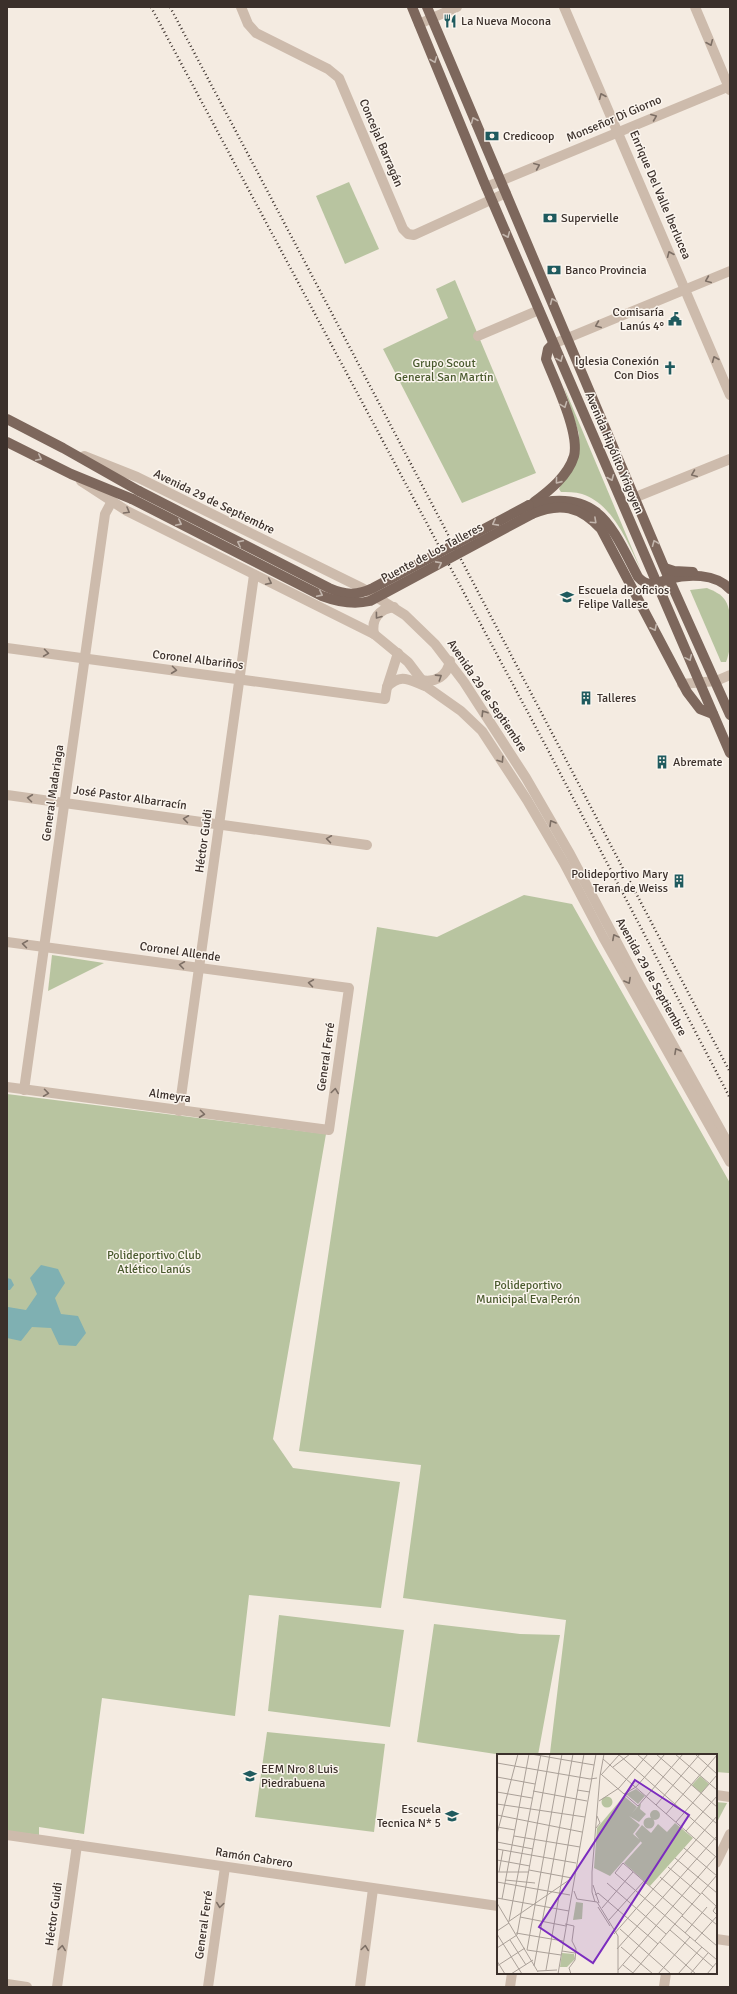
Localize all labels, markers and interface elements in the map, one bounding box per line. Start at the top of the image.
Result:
restaurant icon: La Nueva Mocona [442,13,458,29]
place label: La Nueva Mocona [461,14,551,29]
one-way arrow [705,38,713,46]
one-way arrow [429,56,437,63]
street label: Monseñor Di Giorno [564,92,664,146]
one-way arrow [599,92,607,99]
street label: Concejal Barragán [356,97,406,189]
one-way arrow [650,113,657,121]
one-way arrow [471,116,479,123]
bank icon: Credicoop [484,128,500,144]
street label: Enrique Del Valle Iberlucea [626,128,694,262]
place label: Credicoop [503,129,554,144]
one-way arrow [532,163,540,171]
bank icon: Supervielle [542,210,558,226]
place label: Supervielle [561,211,619,226]
one-way arrow [502,231,510,239]
one-way arrow [667,250,675,257]
bank icon: Banco Provincia [546,262,562,278]
place label: Banco Provincia [565,263,647,278]
one-way arrow [704,275,712,283]
one-way arrow [549,298,557,305]
place label: Comisaría Lanús 4° [612,305,665,334]
public building icon: Comisaría Lanús 4° [667,311,683,327]
one-way arrow [594,320,602,328]
place label: Iglesia Conexión Con Dios [575,354,659,383]
one-way arrow [555,355,563,362]
one-way arrow [712,355,720,363]
park label: Grupo Scout General San Martín [394,356,494,385]
church icon: Iglesia Conexión Con Dios [662,360,678,376]
street label: Avenida Hipólito Yrigoyen [582,390,646,516]
one-way arrow [559,402,567,409]
one-way arrow [35,453,42,461]
street label: Avenida 29 de Septiembre [151,466,277,538]
one-way arrow [690,469,697,477]
one-way arrow [606,474,614,481]
one-way arrow [556,476,563,483]
one-way arrow [123,507,130,514]
one-way arrow [589,516,597,524]
one-way arrow [175,518,182,526]
one-way arrow [492,519,499,526]
street label: Puente de Los Talleres [379,520,485,586]
one-way arrow [237,540,244,547]
one-way arrow [651,540,659,547]
one-way arrow [435,561,442,569]
one-way arrow [264,577,272,585]
place label: Escuela de oficios Felipe Vallese [578,583,669,612]
one-way arrow [316,589,323,597]
school or university icon: Escuela de oficios Felipe Vallese [559,589,575,605]
one-way arrow [376,611,383,618]
one-way arrow [649,624,657,632]
street label: Avenida 29 de Septiembre [444,637,530,755]
street label: Coronel Albariños [152,647,244,673]
one-way arrow [43,648,49,657]
one-way arrow [684,654,692,662]
one-way arrow [171,665,178,674]
one-way arrow [435,675,442,682]
building icon: Talleres [578,690,594,706]
place label: Talleres [597,691,636,706]
one-way arrow [481,710,488,717]
street label: General Madariaga [39,744,67,842]
building icon: Abremate [654,754,670,770]
one-way arrow [496,755,503,762]
place label: Abremate [673,755,722,770]
street label: José Pastor Albarracín [72,783,188,813]
one-way arrow [27,793,33,802]
street label: Héctor Guidi [192,808,216,874]
one-way arrow [183,815,189,824]
one-way arrow [550,820,557,827]
one-way arrow [326,835,332,844]
place label: Polideportivo Mary Teran de Weiss [571,867,668,896]
building icon: Polideportivo Mary Teran de Weiss [671,873,687,889]
street label: Avenida 29 de Septiembre [612,915,690,1039]
one-way arrow [612,934,619,941]
street label: Coronel Allende [139,939,221,965]
one-way arrow [22,940,28,949]
one-way arrow [179,961,185,970]
one-way arrow [624,977,631,985]
one-way arrow [308,979,314,988]
street label: General Ferré [314,1022,338,1092]
one-way arrow [674,1048,682,1056]
street label: Almeyra [148,1086,192,1106]
one-way arrow [43,1088,49,1097]
one-way arrow [330,1088,339,1094]
one-way arrow [199,1109,205,1118]
park label: Polideportivo Club Atlético Lanús [107,1248,201,1277]
park label: Polideportivo Municipal Eva Perón [476,1278,580,1307]
inset map [497,1754,717,1974]
place label: EEM Nro 8 Luis Piedrabuena [261,1762,338,1791]
school or university icon: EEM Nro 8 Luis Piedrabuena [242,1768,258,1784]
place label: Escuela Tecnica N* 5 [377,1802,441,1831]
school or university icon: Escuela Tecnica N* 5 [444,1808,460,1824]
street label: Ramón Cabrero [214,1844,294,1872]
street label: Héctor Guidi [42,1881,66,1947]
street label: General Ferré [192,1890,216,1960]
one-way arrow [216,1902,225,1908]
one-way arrow [57,1945,66,1951]
one-way arrow [360,1945,369,1951]

